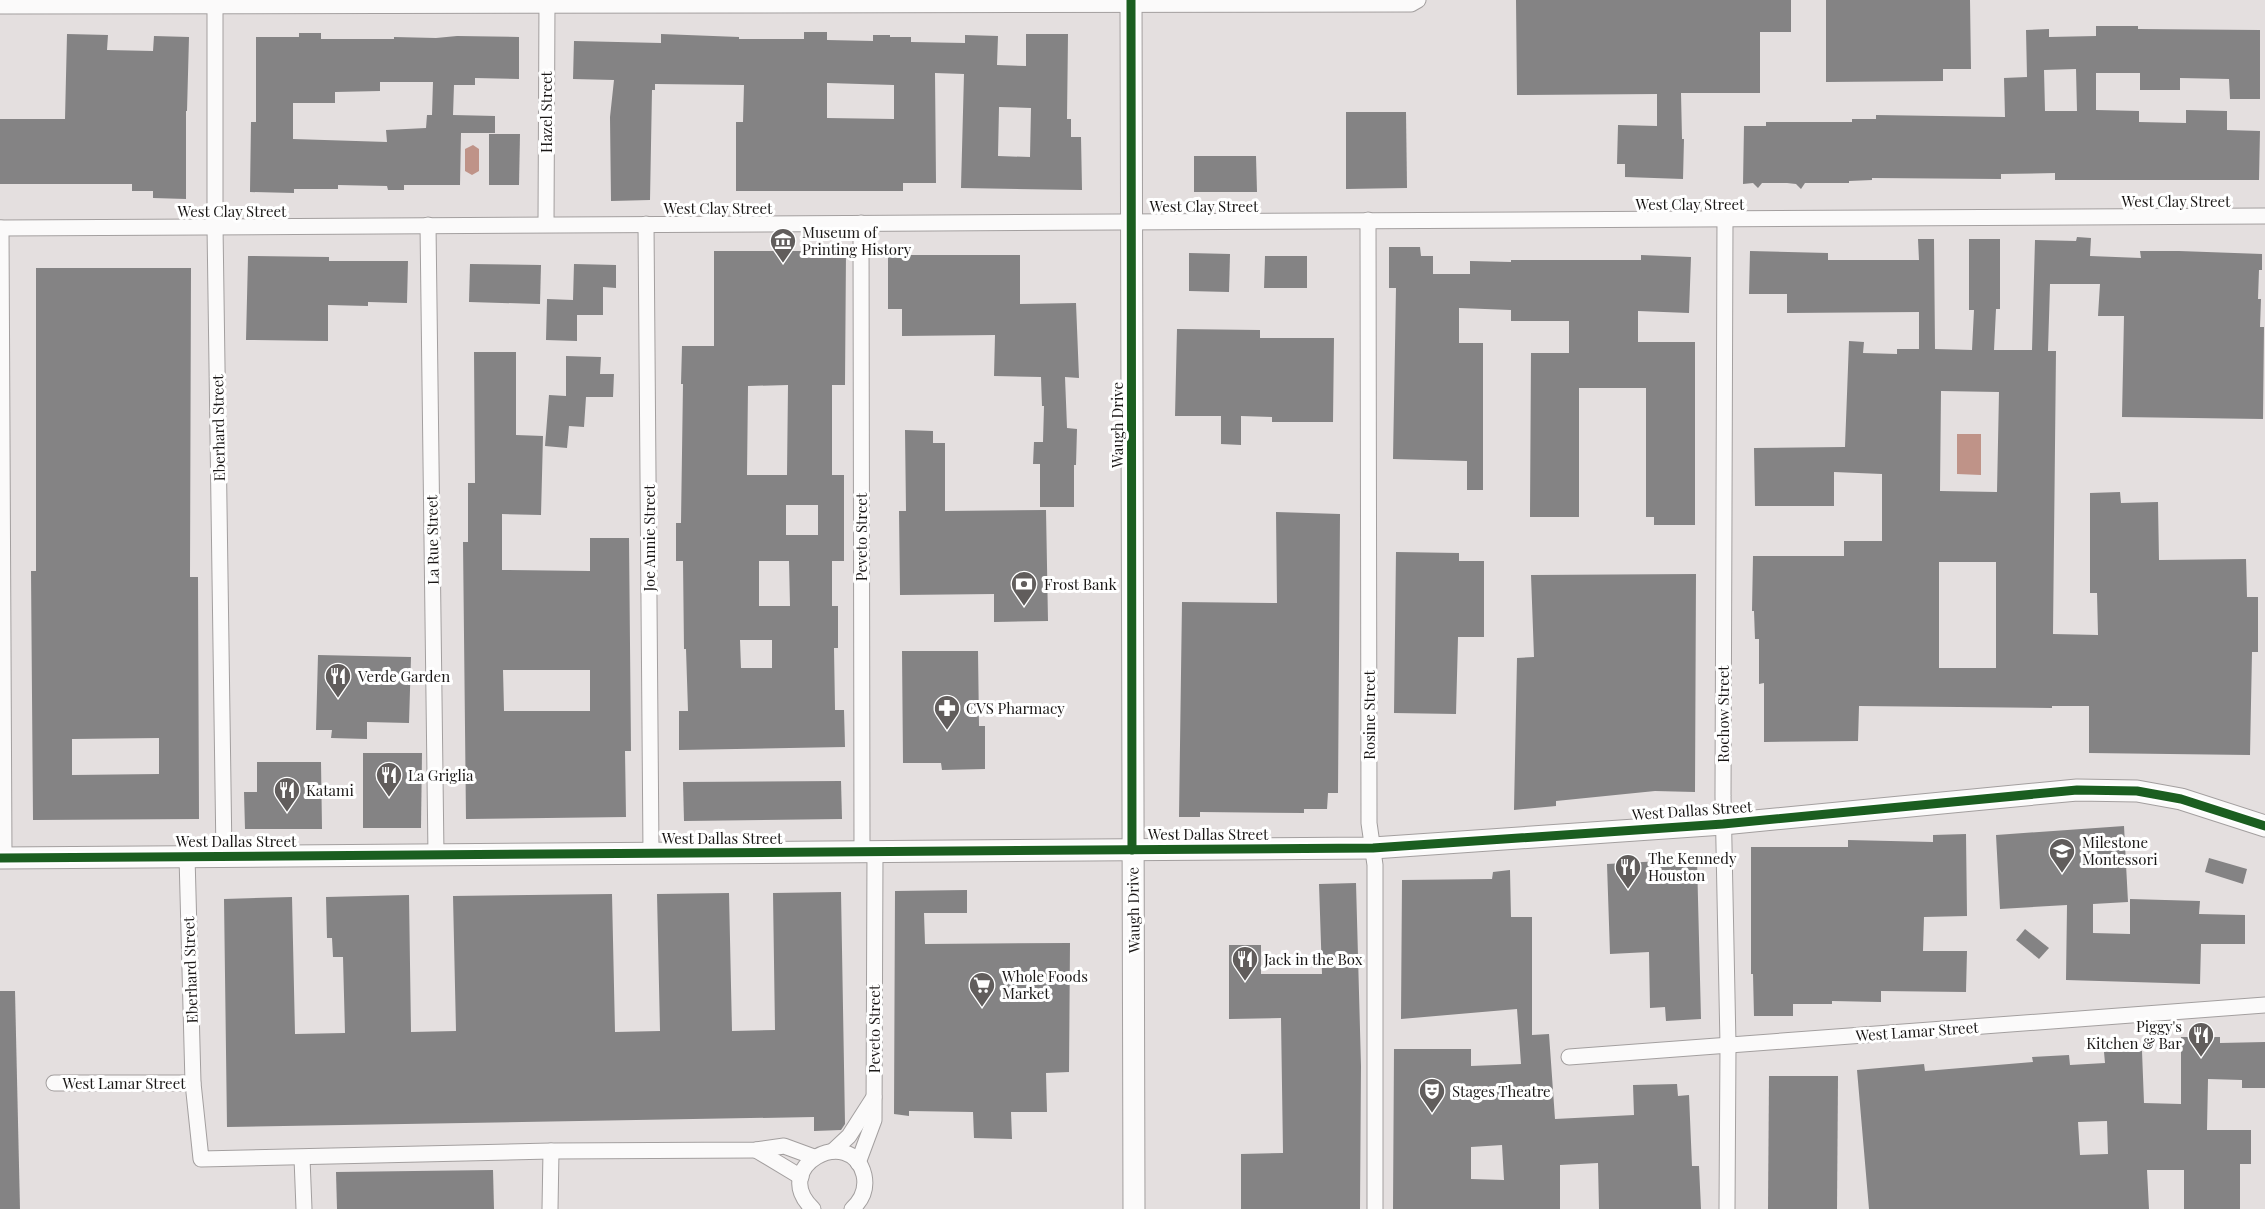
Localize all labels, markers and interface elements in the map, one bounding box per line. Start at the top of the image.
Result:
street label: Hazel Street [536,70,556,153]
street label: West Clay Street [2121,191,2231,211]
street label: West Clay Street [1635,194,1745,214]
street label: West Clay Street [1149,196,1259,216]
street label: West Clay Street [663,198,773,218]
street label: West Clay Street [177,201,287,221]
place label: Museum of Printing History [802,222,912,259]
museum icon: Museum of Printing History [768,226,798,264]
street label: Eberhard Street [207,374,229,482]
street label: Waugh Drive [1107,382,1127,469]
street label: Joe Annie Street [639,484,659,593]
street label: Peveto Street [851,492,871,581]
street label: La Rue Street [421,494,443,585]
bank icon: Frost Bank [1009,569,1039,607]
place label: Frost Bank [1044,574,1117,594]
restaurant icon: Verde Garden [323,661,353,699]
street label: Rochow Street [1713,665,1733,763]
place label: Verde Garden [357,666,450,686]
street label: Rosine Street [1359,670,1379,760]
pharmacy icon: CVS Pharmacy [932,693,962,731]
place label: CVS Pharmacy [966,698,1065,718]
restaurant icon: La Griglia [374,760,404,798]
place label: La Griglia [408,765,474,785]
restaurant icon: Katami [272,775,302,813]
place label: Katami [306,780,354,800]
street label: West Dallas Street [1630,796,1754,824]
street label: West Dallas Street [1147,824,1269,844]
street label: West Dallas Street [661,828,783,848]
street label: West Dallas Street [175,831,297,851]
place label: Milestone Montessori [2082,832,2158,869]
school or university icon: Milestone Montessori [2047,836,2077,874]
place label: The Kennedy Houston [1648,848,1737,885]
restaurant icon: The Kennedy Houston [1613,852,1643,890]
street label: Waugh Drive [1122,867,1144,954]
street label: Eberhard Street [178,916,202,1024]
restaurant icon: Jack in the Box [1230,944,1260,982]
place label: Jack in the Box [1263,949,1363,969]
place label: Whole Foods Market [1001,966,1088,1003]
supermarket icon: Whole Foods Market [967,970,997,1008]
street label: Peveto Street [864,984,884,1073]
place label: Piggy's Kitchen & Bar [2086,1016,2182,1053]
street label: West Lamar Street [1854,1017,1980,1045]
restaurant icon: Piggy's Kitchen & Bar [2186,1020,2216,1058]
street label: West Lamar Street [61,1073,186,1093]
theatre icon: Stages Theatre [1417,1076,1447,1114]
place label: Stages Theatre [1452,1081,1551,1101]

